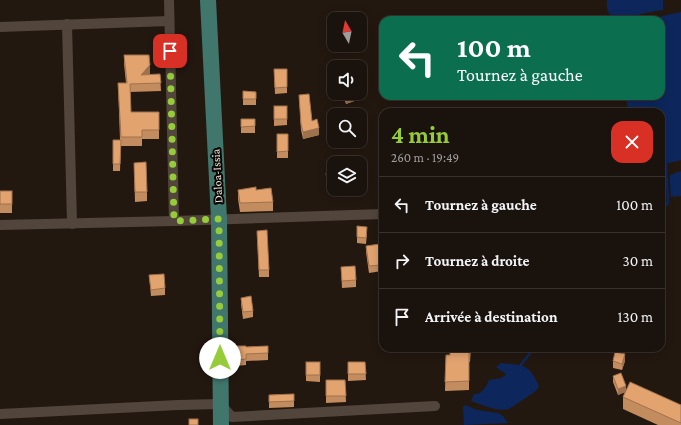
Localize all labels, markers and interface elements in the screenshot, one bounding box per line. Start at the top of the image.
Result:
north arrow [327,12,367,52]
map controls [327,12,367,196]
icon: left [391,32,443,84]
text: 100 m [457,32,531,63]
pin [153,34,187,68]
icon: arrive [159,40,181,62]
button: sound [327,60,367,100]
text: Tournez à gauche [457,65,583,85]
button: search [327,108,367,148]
text: 4 min [391,121,450,148]
button: close [611,121,653,163]
street label: Daloa-Issia [209,148,225,203]
text: 260 m · 19:49 [391,150,459,165]
button: layers [327,156,367,196]
icon: left [391,194,413,216]
text: Tournez à gauche [425,197,537,213]
text: 100 m [616,197,653,213]
icon: right [391,250,413,272]
text: Tournez à droite [425,253,529,269]
text: 30 m [623,253,653,269]
icon: arrive [391,306,413,328]
text: Arrivée à destination [425,309,558,325]
text: 130 m [618,309,653,325]
position arrow [199,337,241,379]

